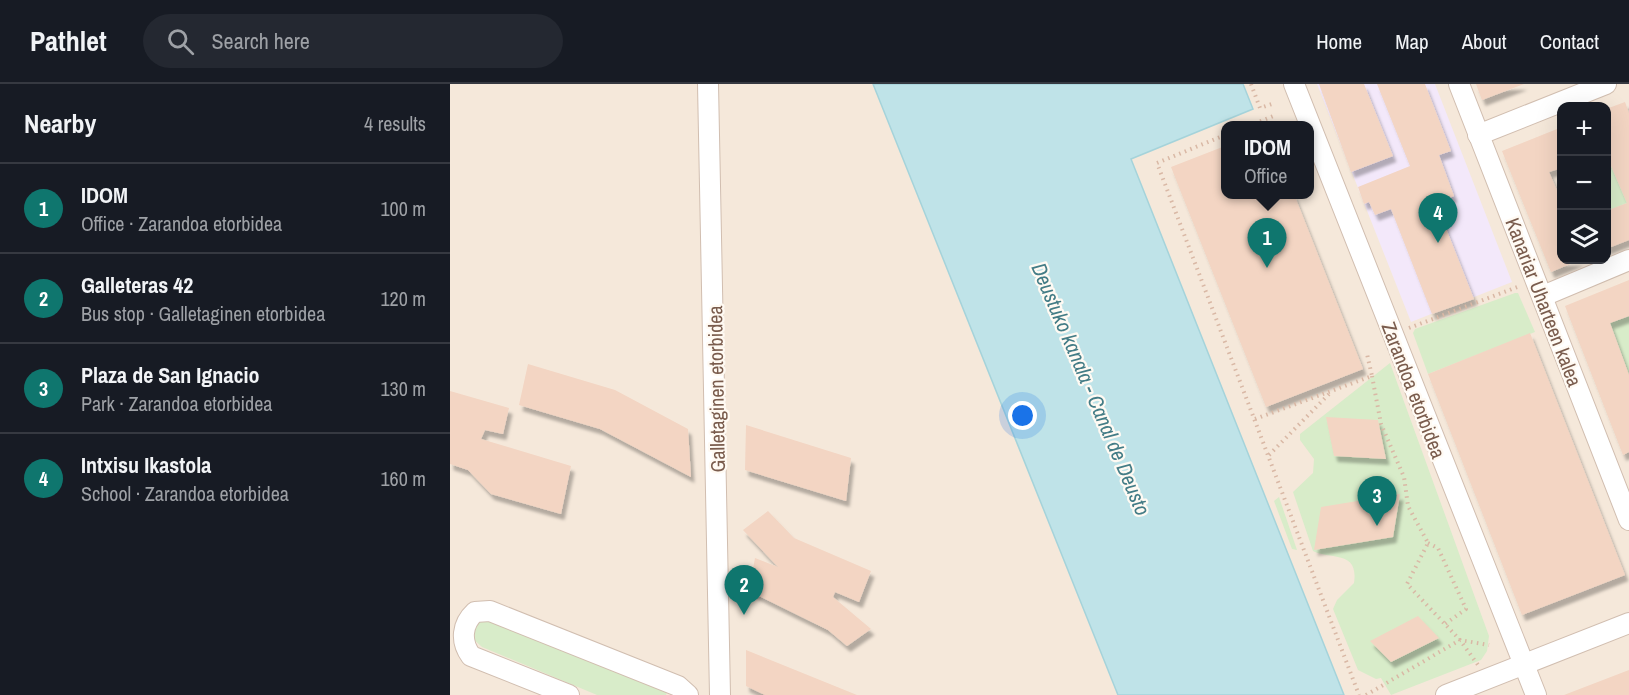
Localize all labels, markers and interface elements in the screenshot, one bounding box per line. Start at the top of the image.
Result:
search box [143,14,563,68]
text: Pathlet [30,22,107,60]
icon: search [164,25,197,58]
text: Search here [212,26,310,56]
text: Home [1316,27,1362,56]
text: Map [1395,27,1429,56]
text: About [1462,27,1507,56]
text: Contact [1540,27,1599,56]
map controls [1557,102,1611,264]
button: + [1557,102,1611,156]
text: Nearby [24,106,96,141]
text: 4 results [364,110,426,137]
popup [1221,121,1314,199]
text: IDOM [1244,132,1291,162]
button: − [1557,156,1611,210]
text: Office [1244,162,1287,189]
text: IDOM [81,180,128,210]
pin: 4 [1418,194,1458,243]
text: 1 [39,195,48,222]
text: 100 m [380,195,426,222]
text: Office · Zarandoa etorbidea [81,210,282,237]
button: layers [1557,210,1611,264]
street label: Kanariar Uharteen kalea [1499,214,1589,390]
pin: 1 [1248,218,1286,268]
water label: Deustuko kanala - Canal de Deusto [1025,258,1157,520]
text: Galleteras 42 [81,270,193,300]
text: 2 [39,285,48,312]
text: 120 m [380,285,426,312]
text: Bus stop · Galletaginen etorbidea [81,300,325,327]
street label: Galletaginen etorbidea [701,305,731,473]
street label: Zarandoa etorbidea [1376,318,1452,462]
text: Plaza de San Ignacio [81,360,260,390]
text: 3 [39,375,48,402]
text: 130 m [380,375,426,402]
text: Park · Zarandoa etorbidea [81,390,272,417]
your location [1008,401,1037,430]
text: Intxisu Ikastola [81,450,211,480]
text: 4 [39,465,48,492]
text: 160 m [380,465,426,492]
pin: 3 [1358,476,1396,526]
text: School · Zarandoa etorbidea [81,480,289,507]
pin: 2 [724,566,764,615]

